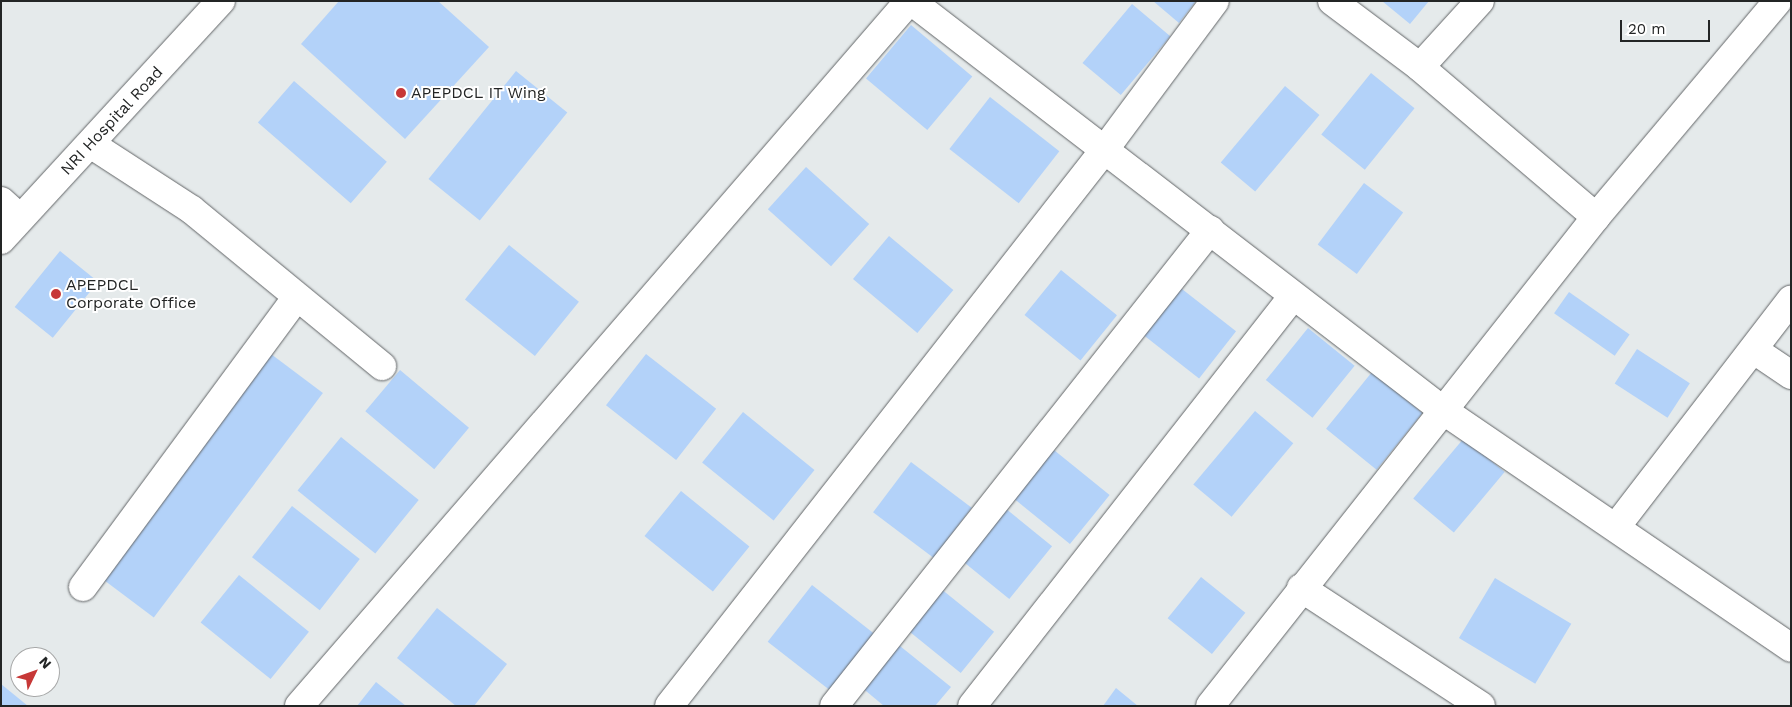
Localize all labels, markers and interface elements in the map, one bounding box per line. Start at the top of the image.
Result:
scale bar [1622,10,1712,42]
text: 20 m [1628,20,1666,38]
street label: NRI Hospital Road [57,63,167,179]
place label: APEPDCL IT Wing [411,83,547,103]
marker: APEPDCL IT Wing [395,87,407,99]
place label: APEPDCL Corporate Office [66,275,196,313]
marker: APEPDCL Corporate Office [50,288,62,300]
north arrow [10,647,60,697]
text: N [36,653,55,672]

